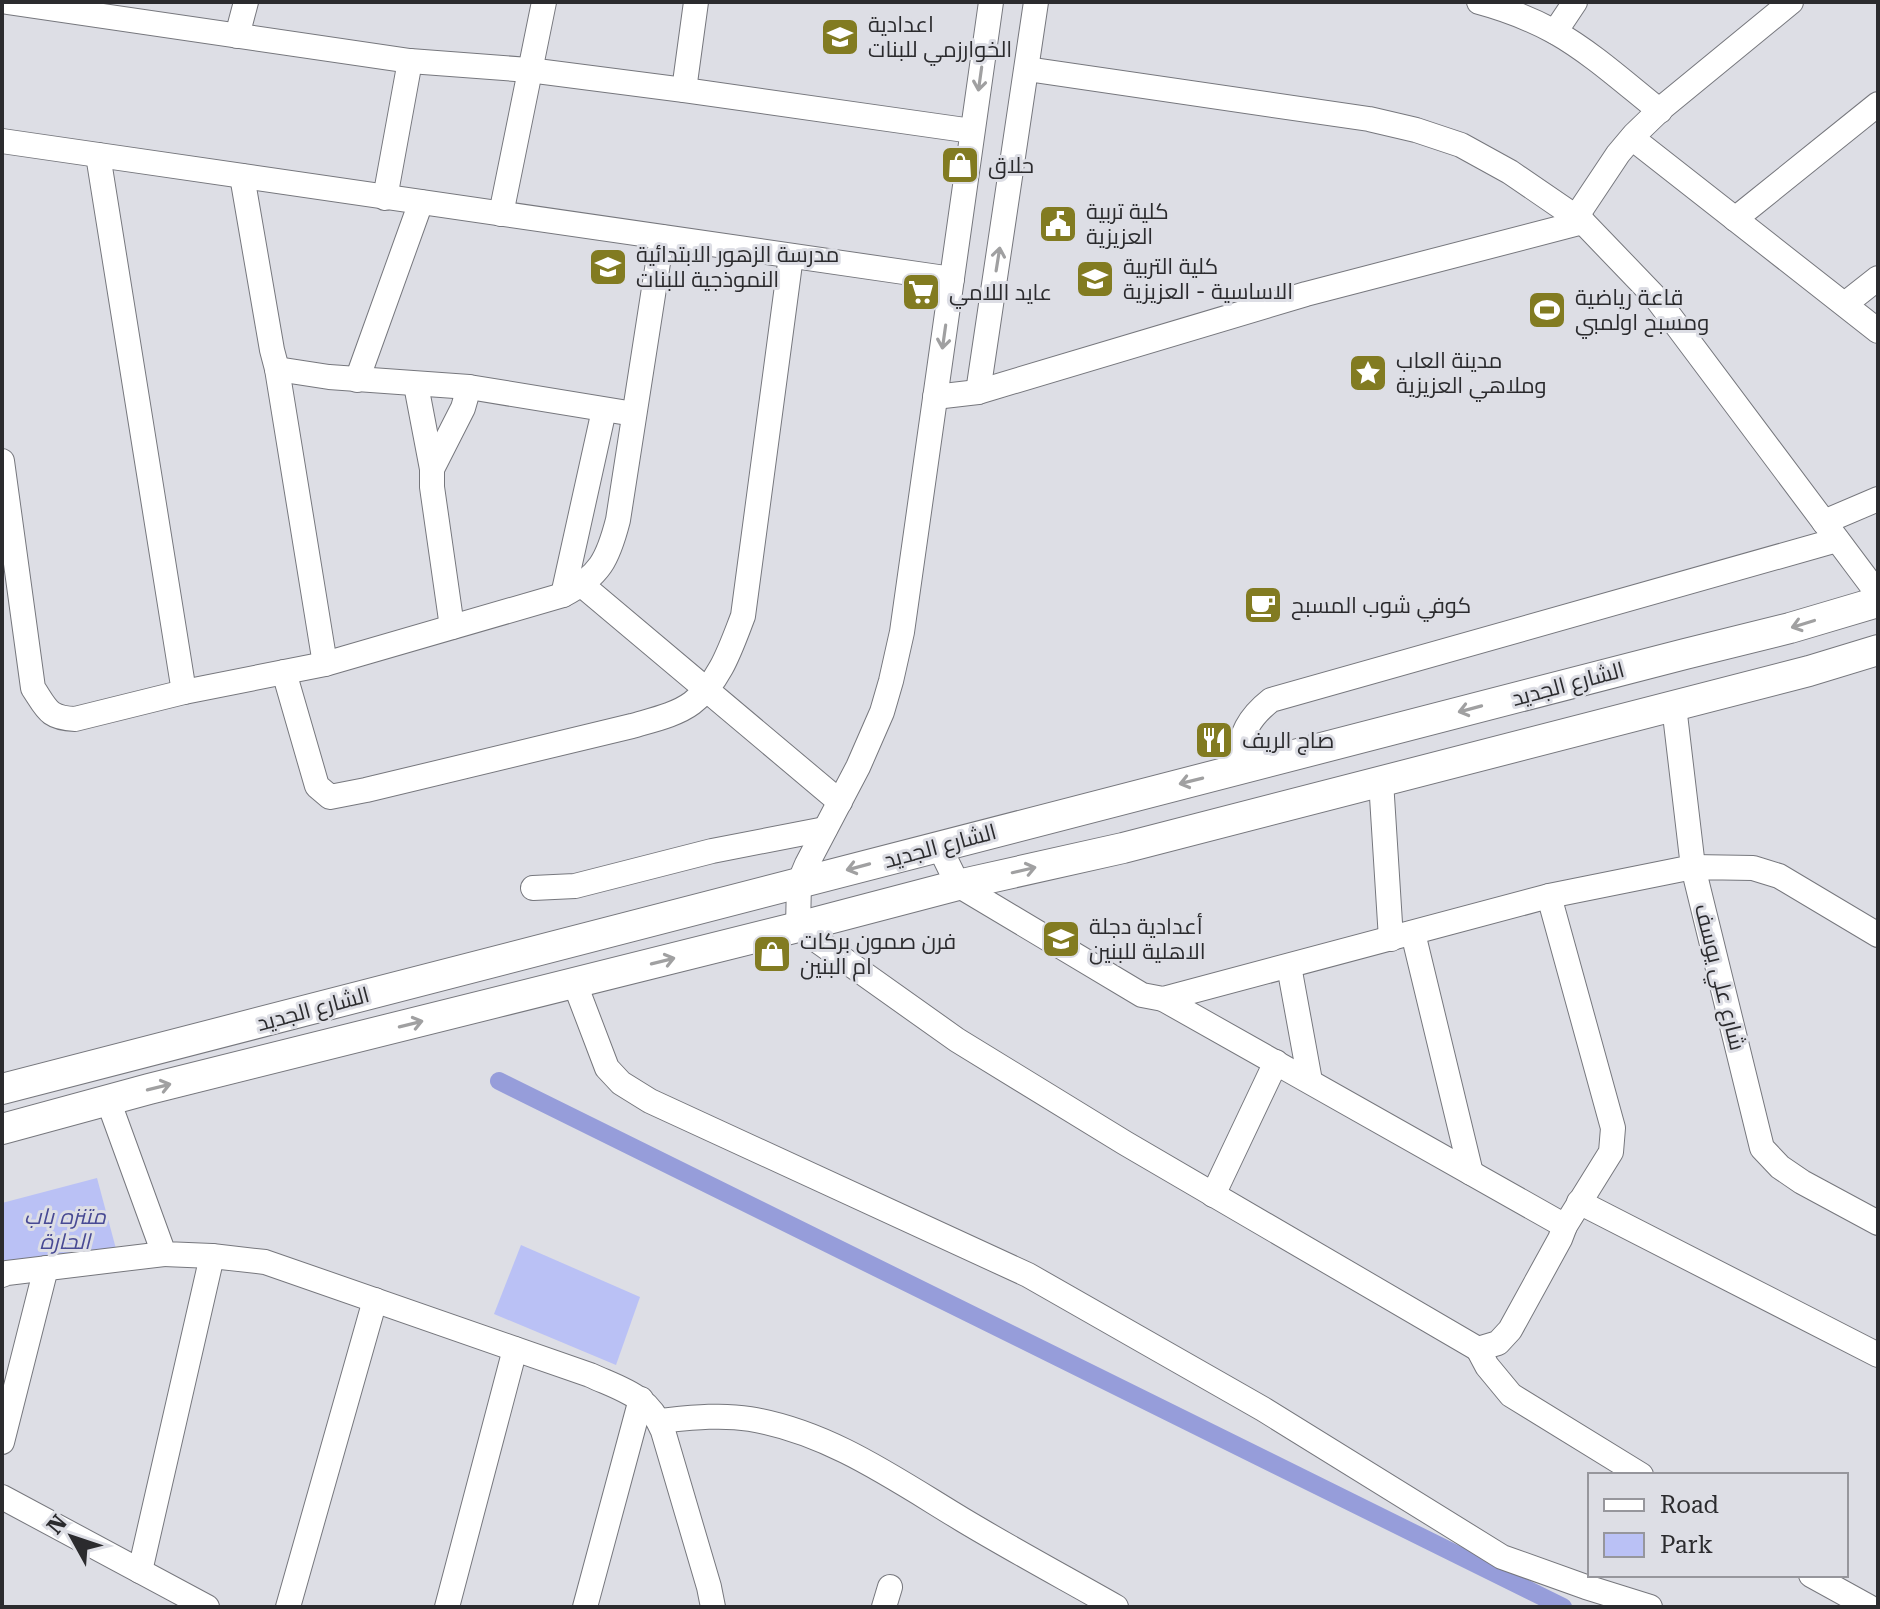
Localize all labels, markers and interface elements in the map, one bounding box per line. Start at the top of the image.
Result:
place label: اعدادية الخوارزمي للبنات [868,12,1012,66]
school or university icon: اعدادية الخوارزمي للبنات [819,16,861,58]
one-way arrow [972,66,987,91]
shop icon: حلاق [939,144,981,186]
place label: حلاق [988,153,1034,179]
place label: كلية تربية العزيزية [1086,199,1169,249]
public building icon: كلية تربية العزيزية [1037,203,1079,245]
place label: مدرسة الزهور الابتدائية النموذجية للبنات [636,242,839,292]
school or university icon: مدرسة الزهور الابتدائية النموذجية للبنات [587,246,629,288]
one-way arrow [991,247,1006,273]
place label: كلية التربية الاساسية - العزيزية [1123,254,1293,304]
school or university icon: كلية التربية الاساسية - العزيزية [1074,258,1116,300]
supermarket icon: عايد اللامي [900,271,942,313]
place label: عايد اللامي [949,280,1052,309]
place label: قاعة رياضية ومسبح اولمبي [1575,285,1709,339]
sports icon: قاعة رياضية ومسبح اولمبي [1526,289,1568,331]
one-way arrow [936,324,951,349]
place label: مدينة العاب وملاهي العزيزية [1396,348,1547,402]
place icon: مدينة العاب وملاهي العزيزية [1347,352,1389,394]
cafe icon: كوفي شوب المسبح [1242,584,1284,626]
place label: كوفي شوب المسبح [1291,593,1471,622]
one-way arrow [1791,617,1817,632]
street label: الشارع الجديد [1509,657,1628,713]
one-way arrow [1457,703,1483,718]
restaurant icon: صاج الريف [1193,719,1235,761]
place label: صاج الريف [1242,728,1334,755]
one-way arrow [1179,775,1204,790]
street label: الشارع الجديد [881,819,1000,875]
one-way arrow [845,861,871,876]
one-way arrow [1010,862,1036,877]
street label: شارع علي يوسف [1686,901,1750,1054]
place label: أعدادية دجلة الاهلية للبنين [1089,913,1206,965]
school or university icon: أعدادية دجلة الاهلية للبنين [1040,918,1082,960]
place label: فرن صمون بركات ام البنين [800,929,956,982]
shop icon: فرن صمون بركات ام البنين [751,933,793,975]
one-way arrow [650,953,676,968]
street label: الشارع الجديد [254,982,373,1038]
one-way arrow [397,1016,423,1031]
one-way arrow [145,1078,171,1093]
park label: متنزه باب الحارة [24,1204,107,1254]
legend [1588,1473,1848,1577]
text: Road [1660,1491,1719,1519]
north arrow [32,1497,112,1577]
text: N [42,1510,72,1539]
text: Park [1660,1531,1713,1559]

